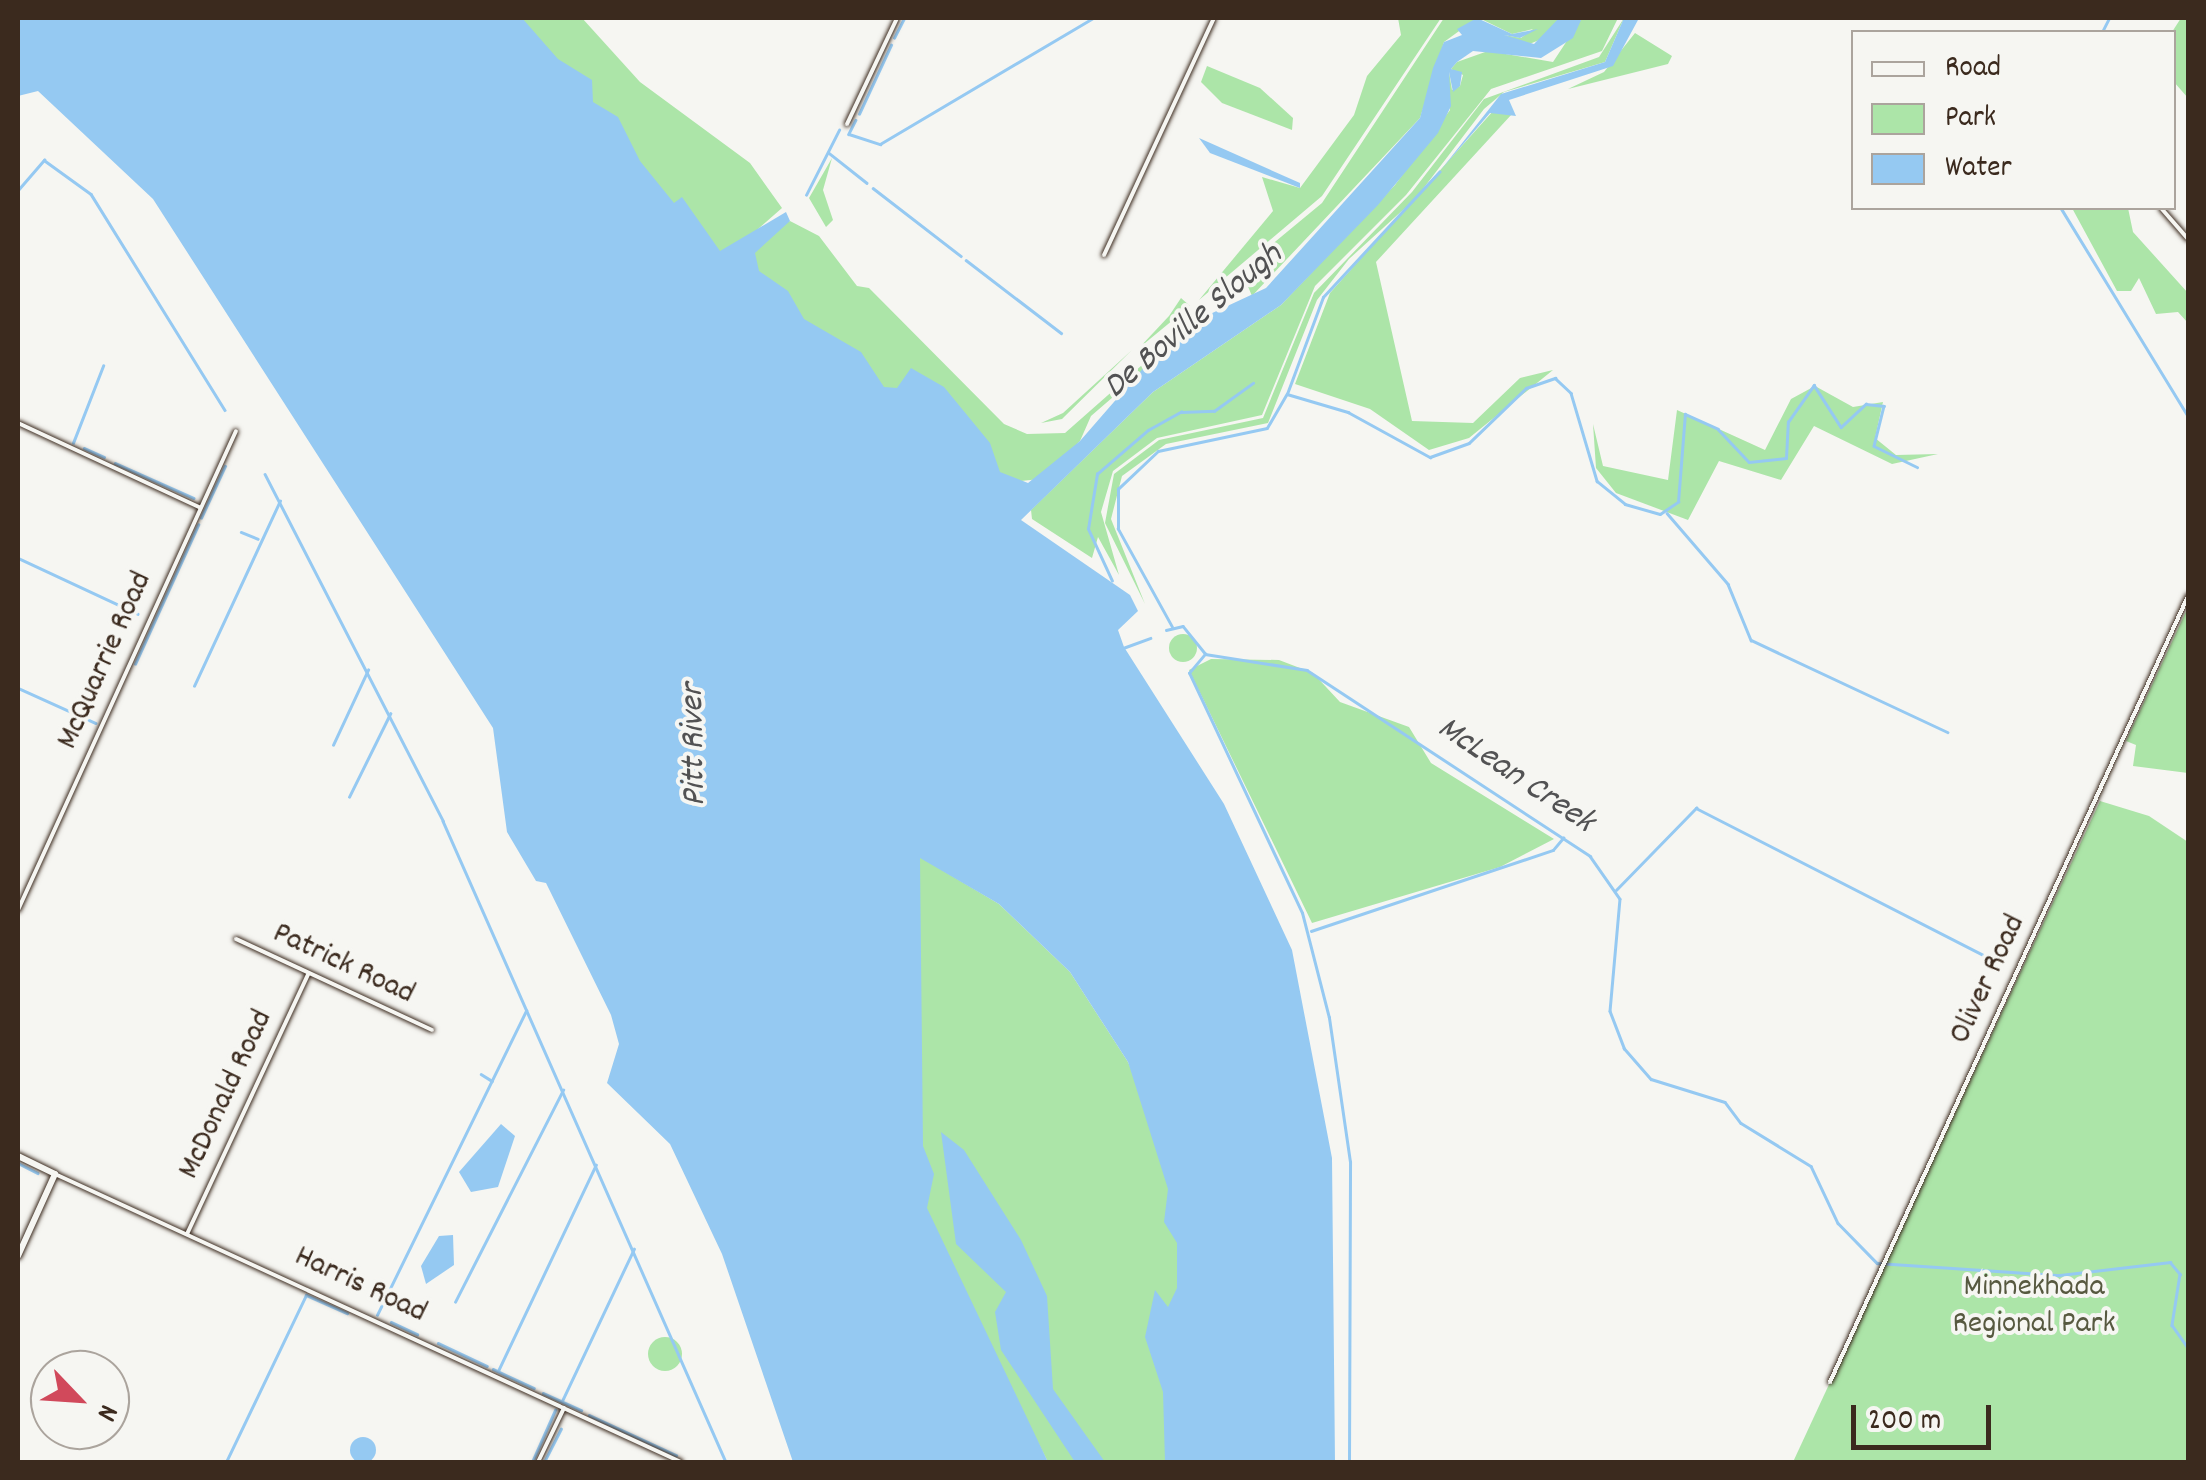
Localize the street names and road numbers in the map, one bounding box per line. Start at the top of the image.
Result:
street label: McQuarrie Road [50,566,162,756]
street label: Oliver Road [1942,909,2036,1051]
street label: Patrick Road [266,915,420,1015]
street label: McDonald Road [171,1004,283,1186]
street label: Harris Road [288,1239,432,1333]

